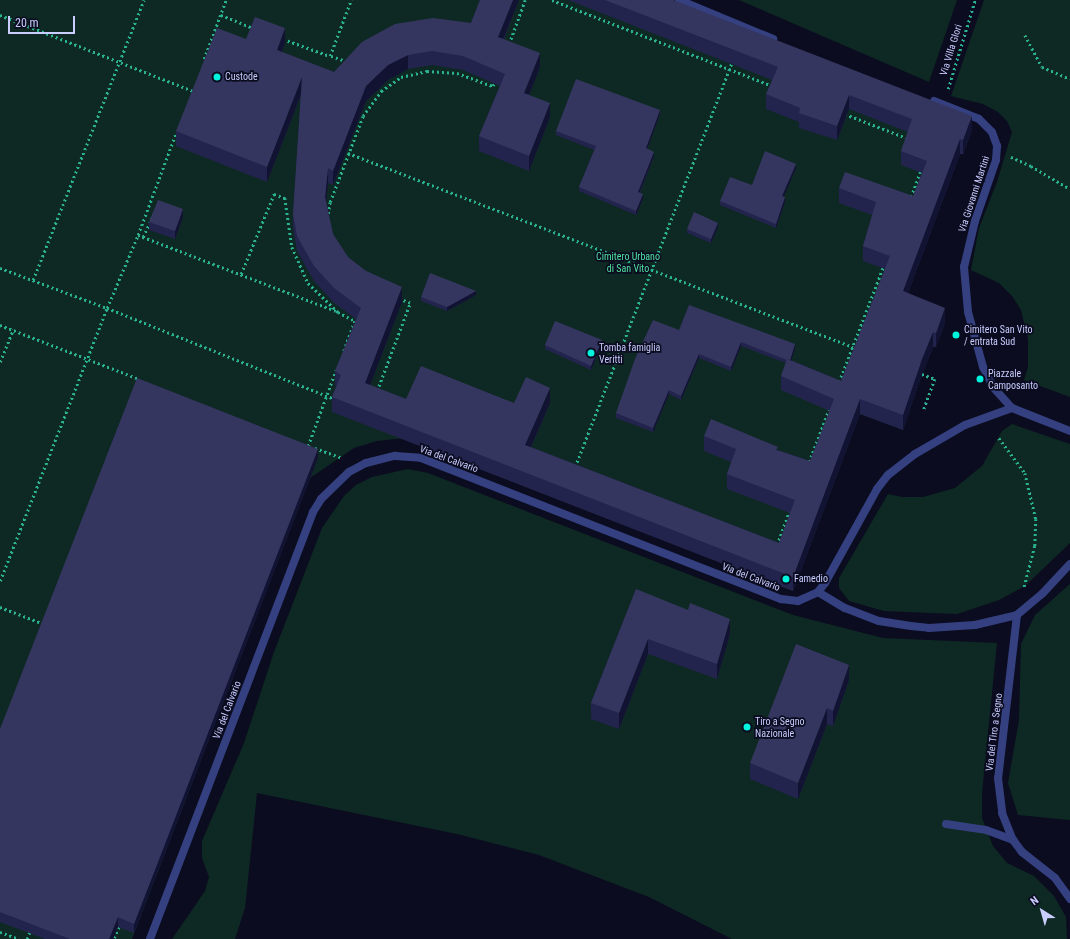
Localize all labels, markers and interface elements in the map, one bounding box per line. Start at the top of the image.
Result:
scale bar [10,8,77,34]
text: 20 m [15,16,39,30]
street label: Via Villa Glori [937,23,965,77]
place label: Custode [225,71,258,83]
marker: Custode [212,72,222,82]
street label: Via Giovanni Martini [956,154,992,234]
park label: Cimitero Urbano di San Vito [596,250,660,274]
place label: Cimitero San Vito / entrata Sud [964,323,1033,346]
marker: Cimitero San Vito / entrata Sud [951,330,961,340]
place label: Tomba famiglia Veritti [599,341,660,364]
marker: Tomba famiglia Veritti [586,348,596,358]
place label: Piazzale Camposanto [988,367,1038,390]
marker: Piazzale Camposanto [975,374,985,384]
street label: Via del Calvario [418,443,480,475]
street label: Via del Calvario [720,560,782,594]
place label: Famedio [794,573,828,585]
marker: Famedio [781,574,791,584]
street label: Via del Calvario [210,679,244,741]
street label: Via del Tiro a Segno [983,692,1005,772]
place label: Tiro a Segno Nazionale [755,715,805,738]
marker: Tiro a Segno Nazionale [742,722,752,732]
north arrow [1022,891,1062,931]
text: N [1028,894,1041,908]

